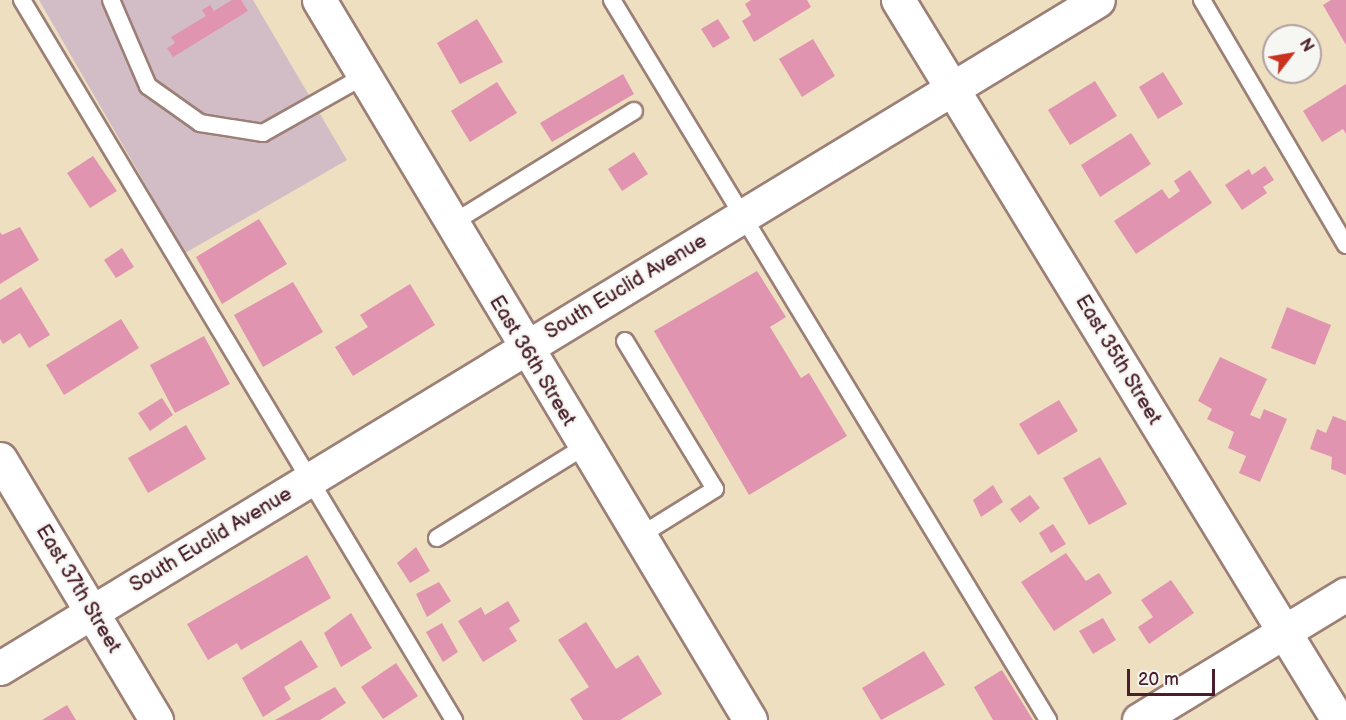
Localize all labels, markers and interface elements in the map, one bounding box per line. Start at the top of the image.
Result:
north arrow [1262,24,1322,84]
text: N [1295,35,1317,56]
street label: South Euclid Avenue [541,229,711,345]
street label: East 36th Street [484,291,580,431]
street label: East 35th Street [1070,291,1166,429]
street label: South Euclid Avenue [126,482,296,598]
street label: East 37th Street [30,520,126,658]
scale bar [1130,657,1218,695]
text: 20 m [1138,669,1179,690]

